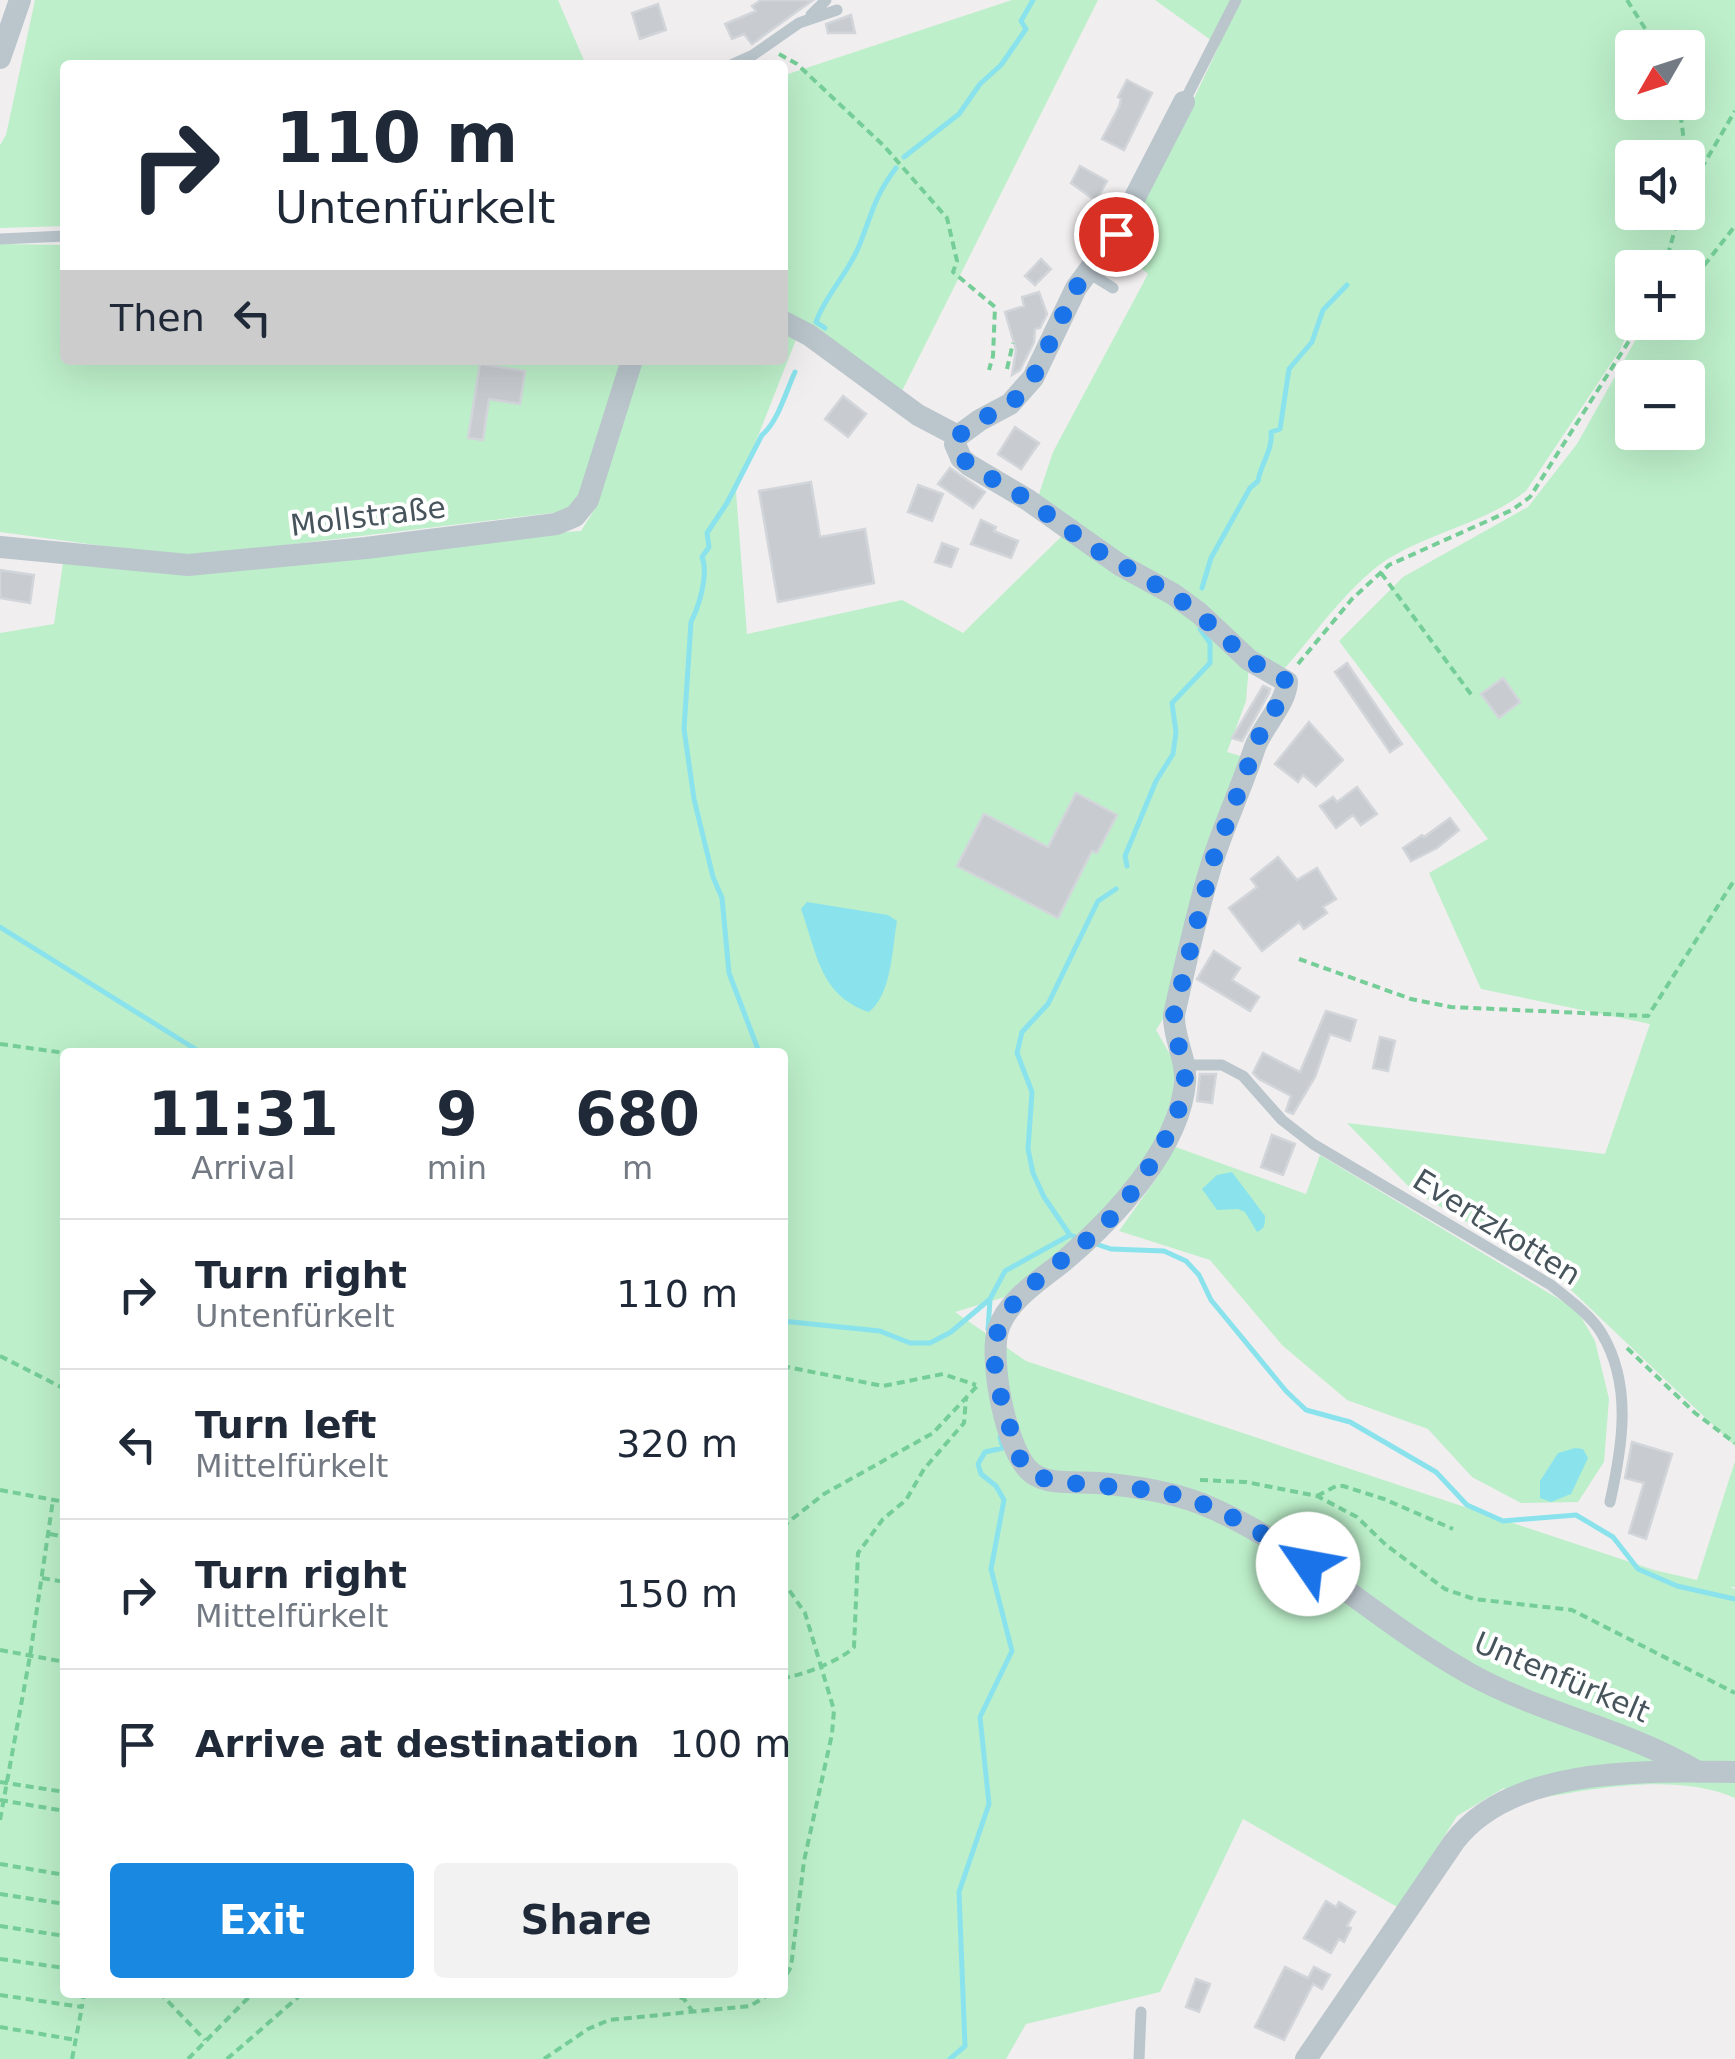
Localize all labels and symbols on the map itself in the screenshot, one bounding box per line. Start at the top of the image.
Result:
north arrow [1615,30,1705,120]
pin [1074,192,1159,277]
street label: Mollstraße [288,489,448,543]
street label: Evertzkotten [1407,1162,1587,1292]
position arrow [1256,1512,1360,1616]
street label: Untenfürkelt [1469,1624,1655,1730]

